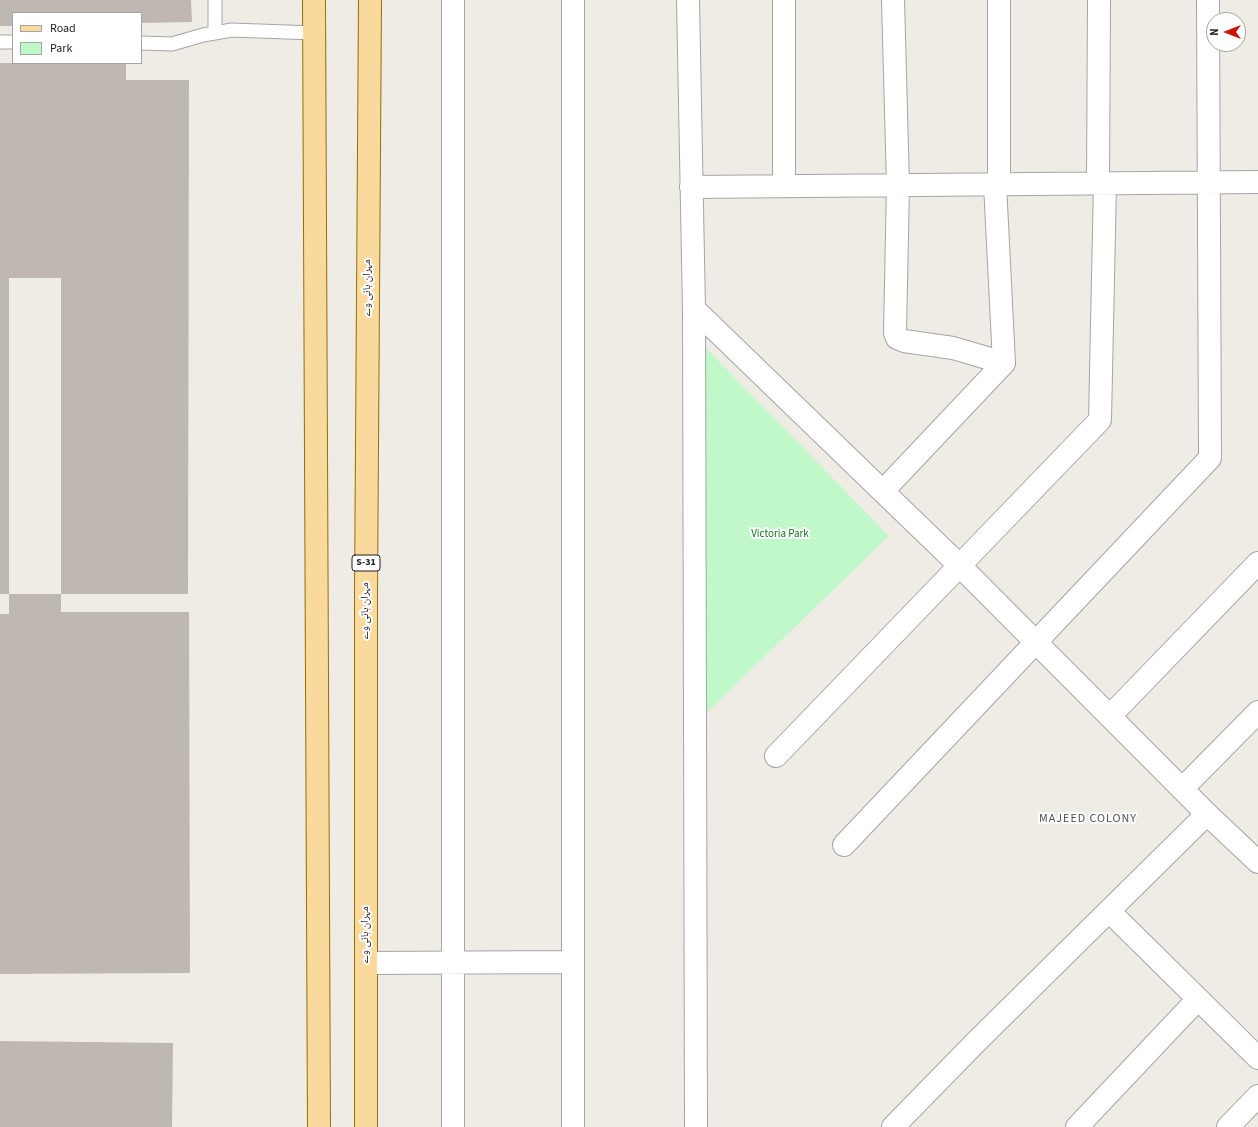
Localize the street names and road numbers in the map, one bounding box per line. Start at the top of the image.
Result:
street label: مہران ہائی وے [361,259,375,317]
road number: S-31 [352,555,380,571]
street label: مہران ہائی وے [359,582,373,640]
street label: مہران ہائی وے [359,906,373,964]

